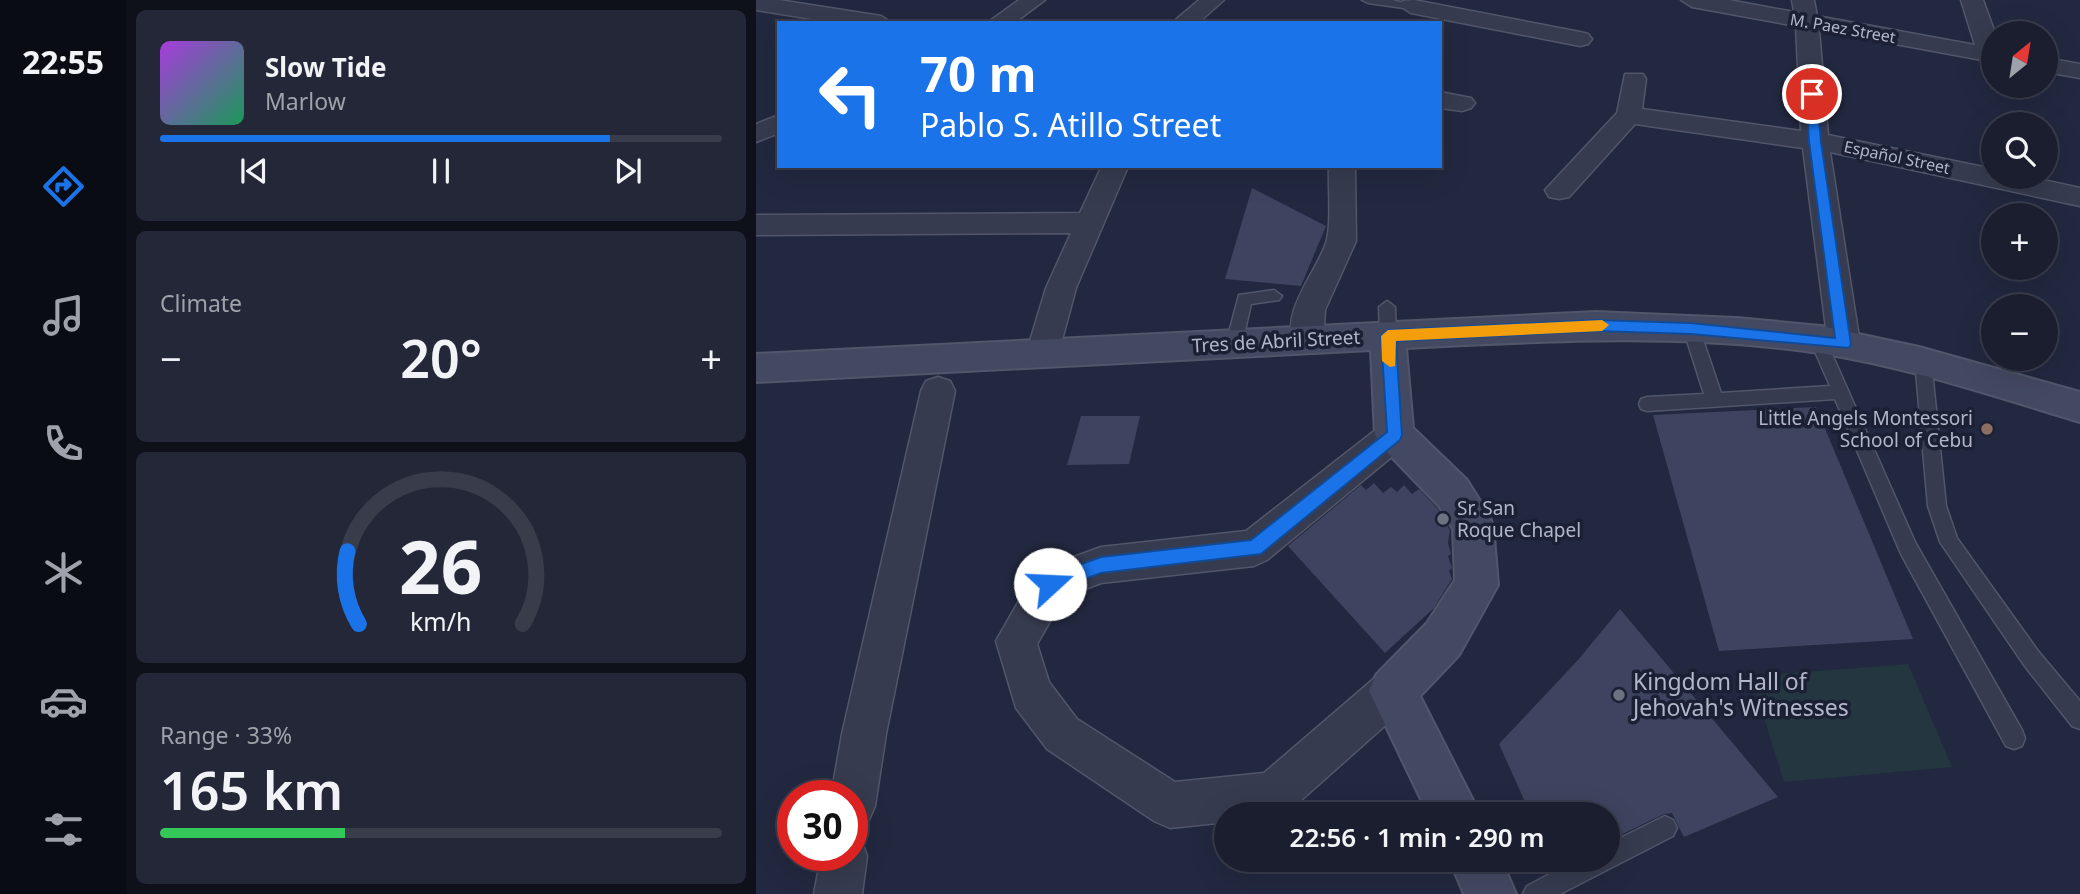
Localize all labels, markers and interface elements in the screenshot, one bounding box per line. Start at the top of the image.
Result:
street label: M. Paez Street [1788,8,1898,48]
north arrow [1981,21,2058,98]
map controls [1981,21,2058,371]
text: 22:55 [22,40,104,83]
text: 70 m [920,40,1037,106]
text: Slow Tide [265,49,387,85]
icon: left [805,49,896,140]
pin [1782,64,1842,124]
icon: arrive [1793,75,1831,113]
text: Marlow [265,85,346,117]
text: Pablo S. Atillo Street [920,103,1221,146]
button: search [1981,112,2058,189]
street label: Español Street [1842,135,1952,179]
icon: previous [235,152,273,190]
icon: pause [422,152,460,190]
icon: next [609,152,647,190]
icon: directions [39,162,88,211]
button: + [1981,203,2058,280]
text: Climate [160,287,242,319]
icon: music [39,291,88,340]
button: − [1981,294,2058,371]
text: 20° [400,322,482,393]
street label: Tres de Abril Street [1191,324,1361,358]
text: − [160,332,182,384]
text: + [700,332,722,384]
place label: Little Angels Montessori School of Cebu [1758,405,1973,453]
icon: phone [39,419,88,468]
marker: Little Angels Montessori School of Cebu [1979,421,1995,437]
place label: Sr. San Roque Chapel [1457,495,1581,543]
marker: Sr. San Roque Chapel [1435,511,1451,527]
text: 26 [399,516,483,615]
position arrow [1013,547,1087,621]
icon: climate [39,548,88,597]
text: km/h [410,603,472,637]
place label: Kingdom Hall of Jehovah's Witnesses [1631,665,1849,723]
icon: car [39,677,88,726]
marker: Kingdom Hall of Jehovah's Witnesses [1611,687,1627,703]
text: Range · 33% [160,719,292,751]
text: 165 km [160,754,343,825]
speed limit sign: 30 [777,780,868,871]
icon: filters [39,805,88,854]
text: 22:56 · 1 min · 290 m [1290,819,1544,855]

